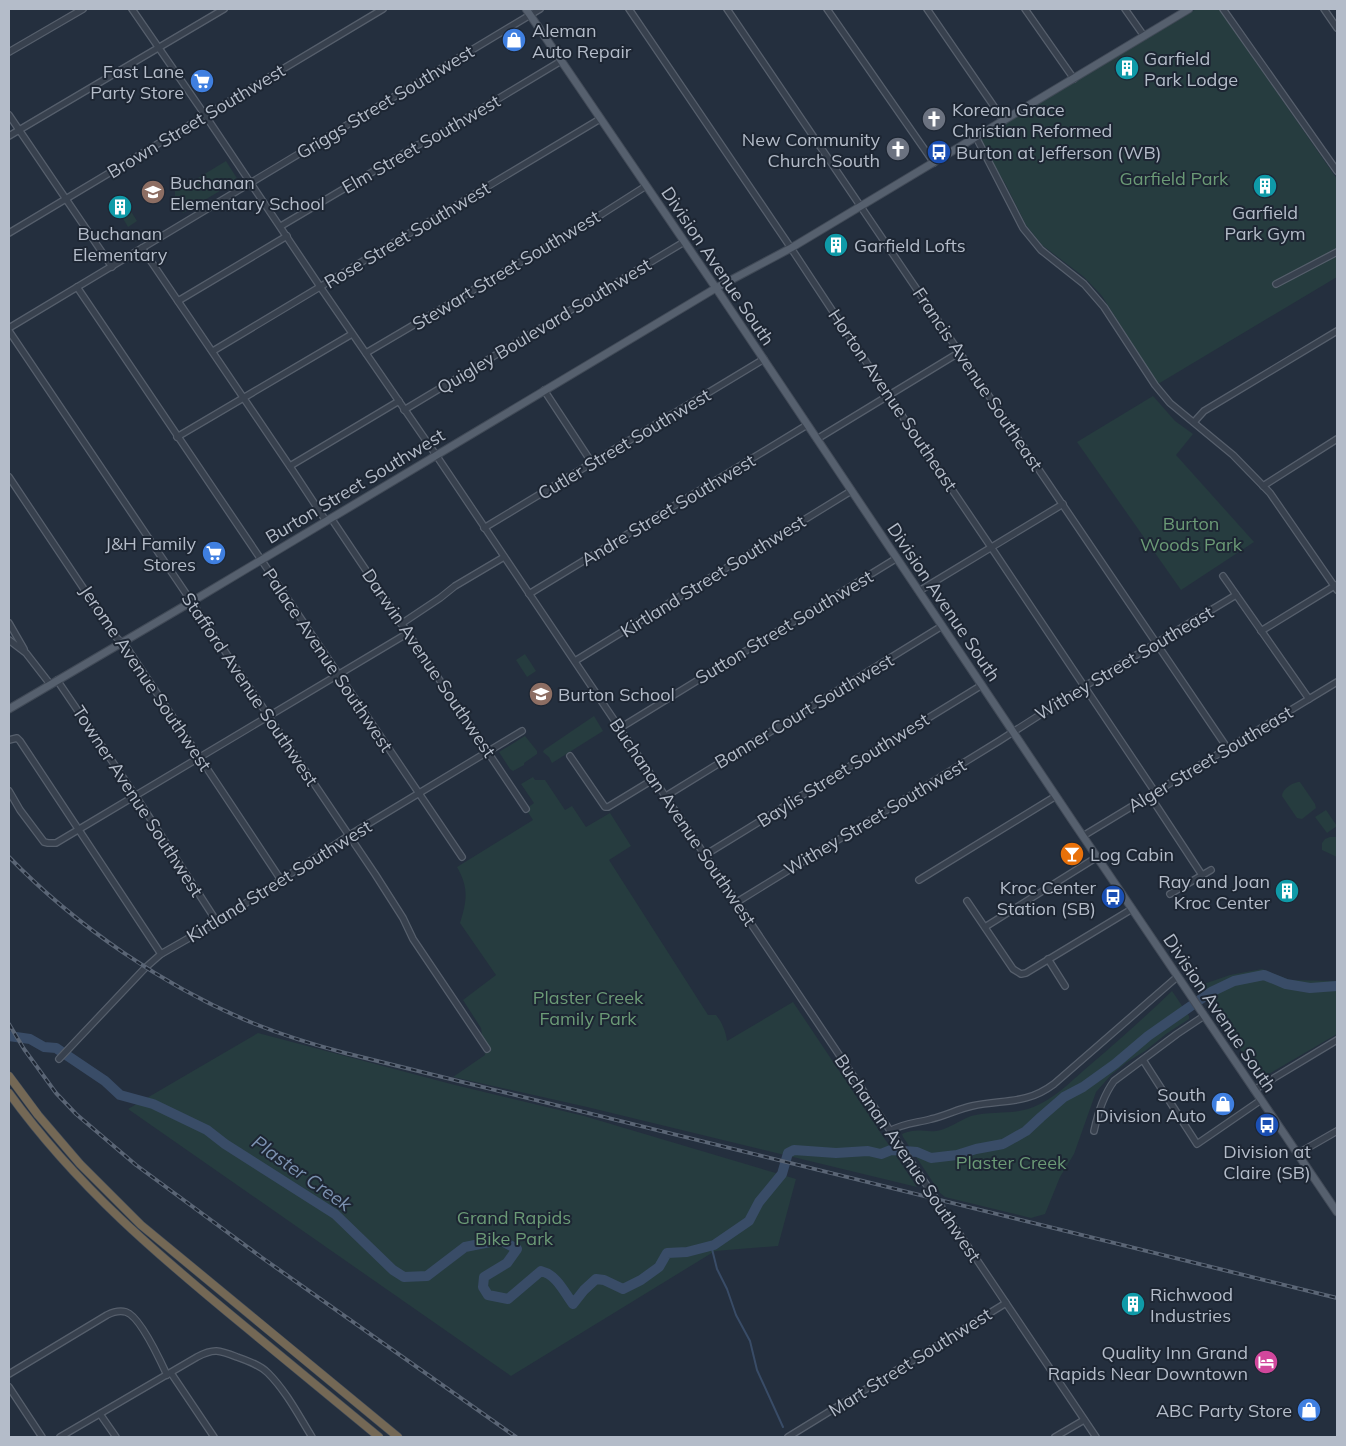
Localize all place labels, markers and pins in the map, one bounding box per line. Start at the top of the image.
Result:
place label: Aleman Auto Repair [532,19,632,63]
shop icon: Aleman Auto Repair [501,27,527,53]
place label: Garfield Park Lodge [1144,47,1238,91]
building icon: Garfield Park Lodge [1114,55,1140,81]
place label: Fast Lane Party Store [90,60,184,104]
supermarket icon: Fast Lane Party Store [189,68,215,94]
place label: Korean Grace Christian Reformed [952,98,1112,142]
church icon: Korean Grace Christian Reformed [921,106,947,132]
place label: New Community Church South [742,128,880,172]
church icon: New Community Church South [885,136,911,162]
bus stop icon: Burton at Jefferson (WB) [926,139,952,165]
place label: Burton at Jefferson (WB) [956,141,1161,164]
place label: Buchanan Elementary School [170,171,325,215]
building icon: Garfield Park Gym [1252,173,1278,199]
school or university icon: Buchanan Elementary School [140,179,166,205]
building icon: Buchanan Elementary [107,194,133,220]
place label: Garfield Park Gym [1224,201,1306,245]
place label: Buchanan Elementary [73,222,168,266]
building icon: Garfield Lofts [823,232,849,258]
place label: Garfield Lofts [854,234,966,257]
place label: J&H Family Stores [105,532,196,576]
supermarket icon: J&H Family Stores [201,540,227,566]
school or university icon: Burton School [528,681,554,707]
place label: Burton School [558,683,675,706]
bar icon: Log Cabin [1059,841,1085,867]
place label: Log Cabin [1090,843,1174,866]
place label: Ray and Joan Kroc Center [1158,870,1270,914]
place label: Kroc Center Station (SB) [997,876,1096,920]
building icon: Ray and Joan Kroc Center [1274,878,1300,904]
bus stop icon: Kroc Center Station (SB) [1100,884,1126,910]
place label: South Division Auto [1096,1083,1206,1127]
shop icon: South Division Auto [1210,1091,1236,1117]
bus stop icon: Division at Claire (SB) [1254,1112,1280,1138]
place label: Division at Claire (SB) [1223,1140,1311,1184]
place label: Richwood Industries [1150,1283,1233,1327]
building icon: Richwood Industries [1120,1291,1146,1317]
place label: Quality Inn Grand Rapids Near Downtown [1048,1341,1248,1385]
hotel icon: Quality Inn Grand Rapids Near Downtown [1253,1349,1279,1375]
shop icon: ABC Party Store [1296,1397,1322,1423]
place label: ABC Party Store [1156,1399,1292,1422]

